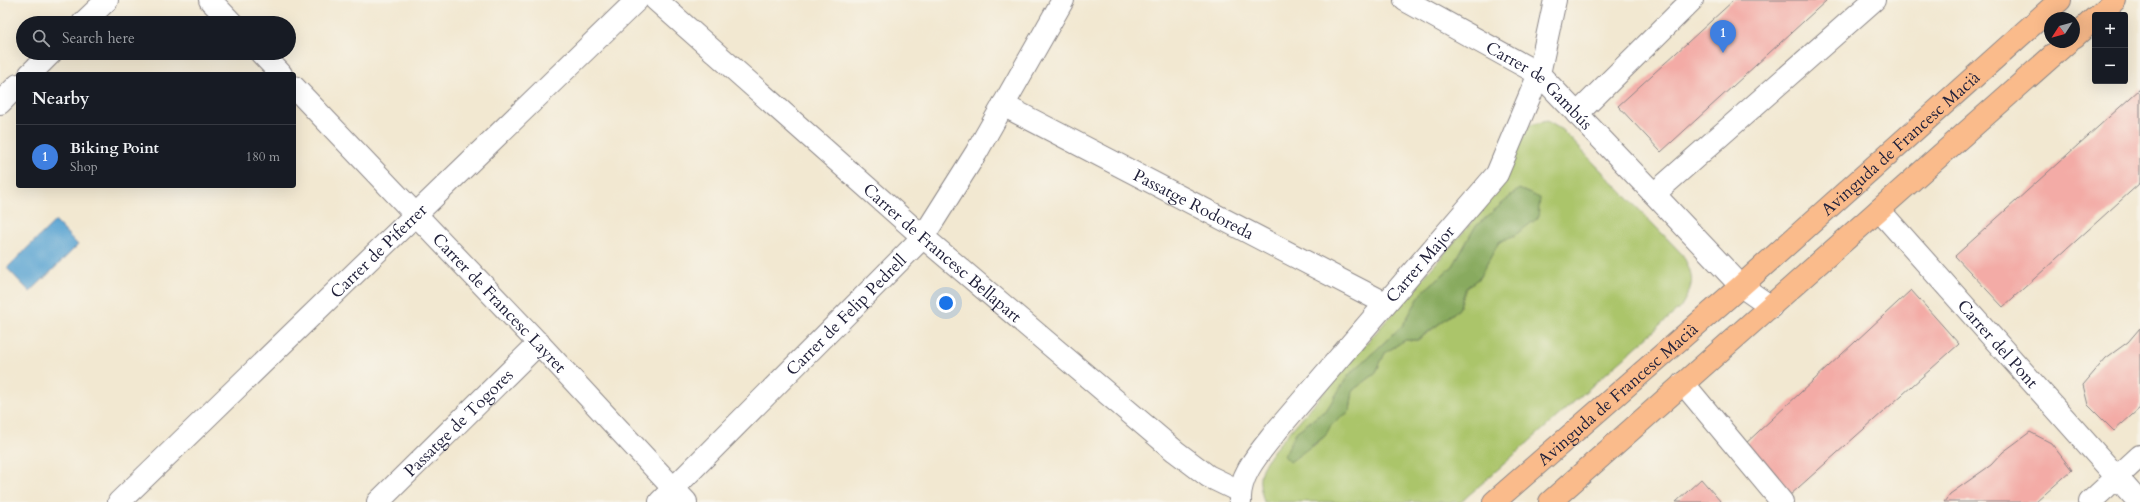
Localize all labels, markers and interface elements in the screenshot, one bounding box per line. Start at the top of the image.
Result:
north arrow [2044,12,2080,48]
map controls [2092,12,2128,84]
button: + [2092,12,2128,48]
search box [16,16,296,60]
pin: 1 [1710,20,1736,53]
icon: search [30,27,52,49]
text: Search here [62,28,135,48]
street label: Carrer de Gambús [1482,35,1598,135]
button: − [2092,48,2128,84]
street label: Avinguda de Francesc Macià [1816,65,1985,221]
text: Nearby [32,87,89,110]
text: Biking Point [70,138,159,158]
text: 1 [42,148,48,166]
text: 180 m [246,148,280,166]
text: Shop [70,158,98,176]
street label: Passatge Rodoreda [1130,163,1259,245]
street label: Carrer de Francesc Bellapart [858,178,1027,328]
street label: Carrer de Piferrer [325,198,432,303]
street label: Carrer Major [1380,220,1460,307]
street label: Carrer de Francesc Layret [428,228,572,378]
street label: Carrer de Felip Pedrell [781,248,912,380]
your location [936,293,956,313]
street label: Carrer del Pont [1952,294,2044,393]
street label: Avinguda de Francesc Macià [1532,317,1703,471]
street label: Passatge de Togores [399,363,518,482]

